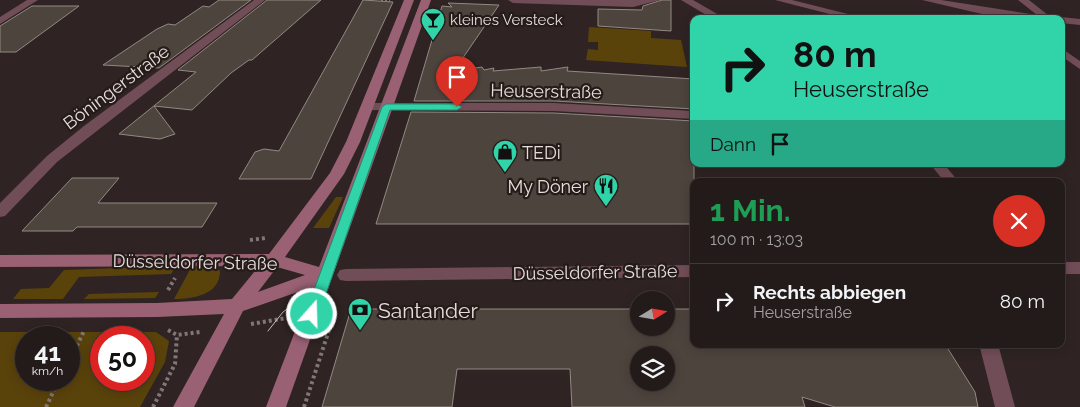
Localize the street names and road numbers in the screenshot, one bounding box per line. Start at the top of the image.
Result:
street label: Böningerstraße [59,40,173,134]
street label: Heuserstraße [490,80,602,102]
street label: Düsseldorfer Straße [112,250,278,274]
street label: Düsseldorfer Straße [512,260,678,284]

